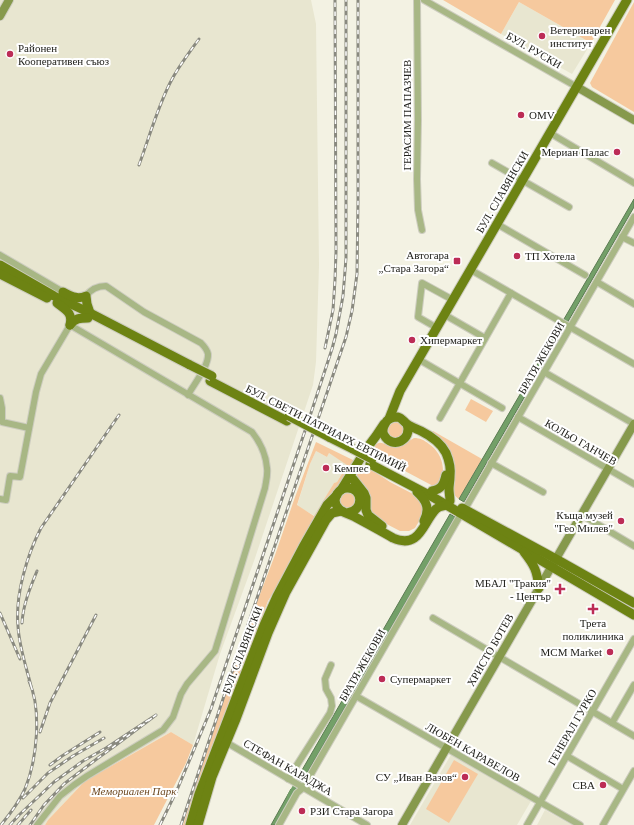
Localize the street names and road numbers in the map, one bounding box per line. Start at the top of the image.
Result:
street label: БУЛ. РУСКИ [504,29,564,71]
street label: ГЕРАСИМ ПАПАЗЧЕВ [401,60,413,170]
street label: БУЛ. СЛАВЯНСКИ [474,149,530,235]
street label: БРАТЯ ЖЕКОВИ [515,320,567,396]
street label: БУЛ. СВЕТИ ПАТРИАРХ ЕВТИМИЙ [244,382,408,474]
street label: КОЛЬО ГАНЧЕВ [543,417,619,467]
street label: БУЛ. СЛАВЯНСКИ [220,605,264,695]
street label: ХРИСТО БОТЕВ [464,612,516,688]
street label: БРАТЯ ЖЕКОВИ [336,627,388,703]
street label: ГЕНЕРАЛ ГУРКО [545,687,599,767]
street label: ЛЮБЕН КАРАВЕЛОВ [424,720,522,784]
street label: СТЕФАН КАРАДЖА [241,737,335,797]

